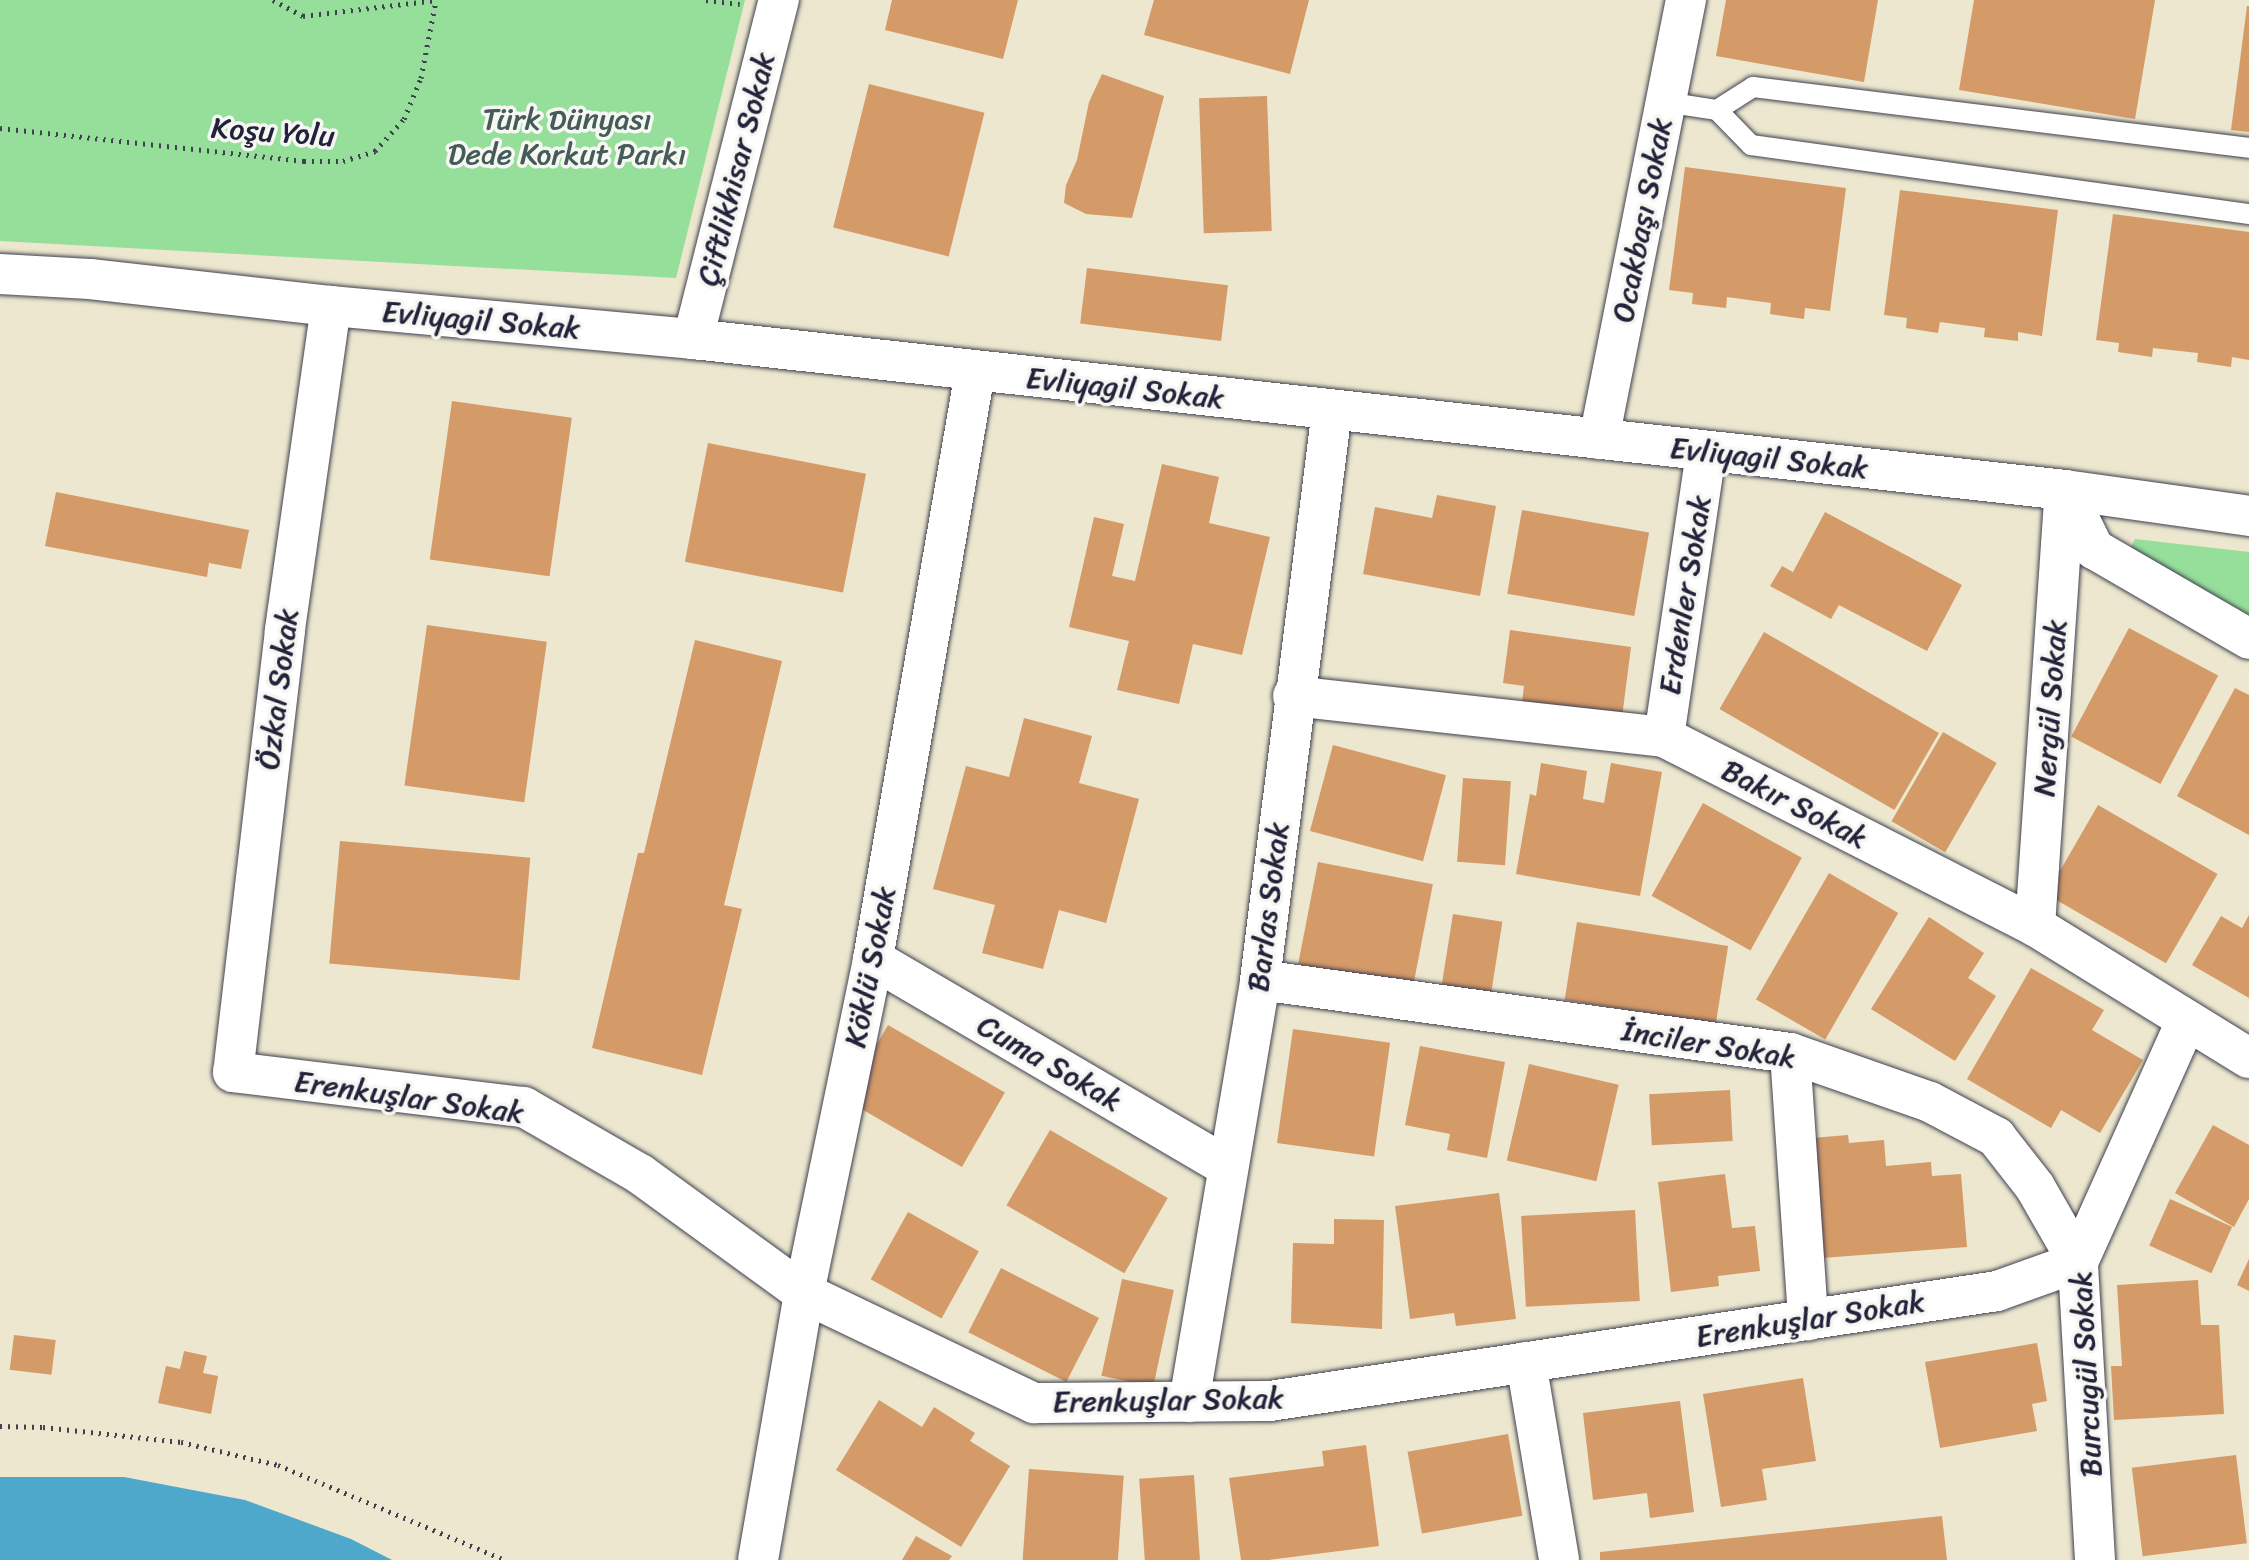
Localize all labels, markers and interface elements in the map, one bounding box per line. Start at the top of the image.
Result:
street label: Çiftlikhisar Sokak [690,49,782,289]
park label: Türk Dünyası Dede Korkut Parkı [447,101,687,172]
street label: Koşu Yolu [210,110,336,154]
street label: Ocakbaşı Sokak [1605,115,1679,325]
street label: Evliyagil Sokak [380,293,582,347]
street label: Evliyagil Sokak [1024,360,1226,416]
street label: Evliyagil Sokak [1668,430,1870,486]
street label: Erdenler Sokak [1651,493,1719,697]
street label: Özkal Sokak [250,606,306,772]
street label: Nergül Sokak [2026,618,2074,798]
street label: Bakır Sokak [1716,752,1874,856]
street label: Barlas Sokak [1240,820,1296,994]
street label: Köklü Sokak [837,884,903,1050]
street label: Cuma Sokak [971,1007,1129,1119]
street label: İnciler Sokak [1619,1012,1799,1076]
street label: Erenkuşlar Sokak [292,1063,526,1131]
street label: Burcugül Sokak [2063,1270,2109,1478]
street label: Erenkuşlar Sokak [1693,1283,1927,1355]
street label: Erenkuşlar Sokak [1052,1380,1284,1420]

